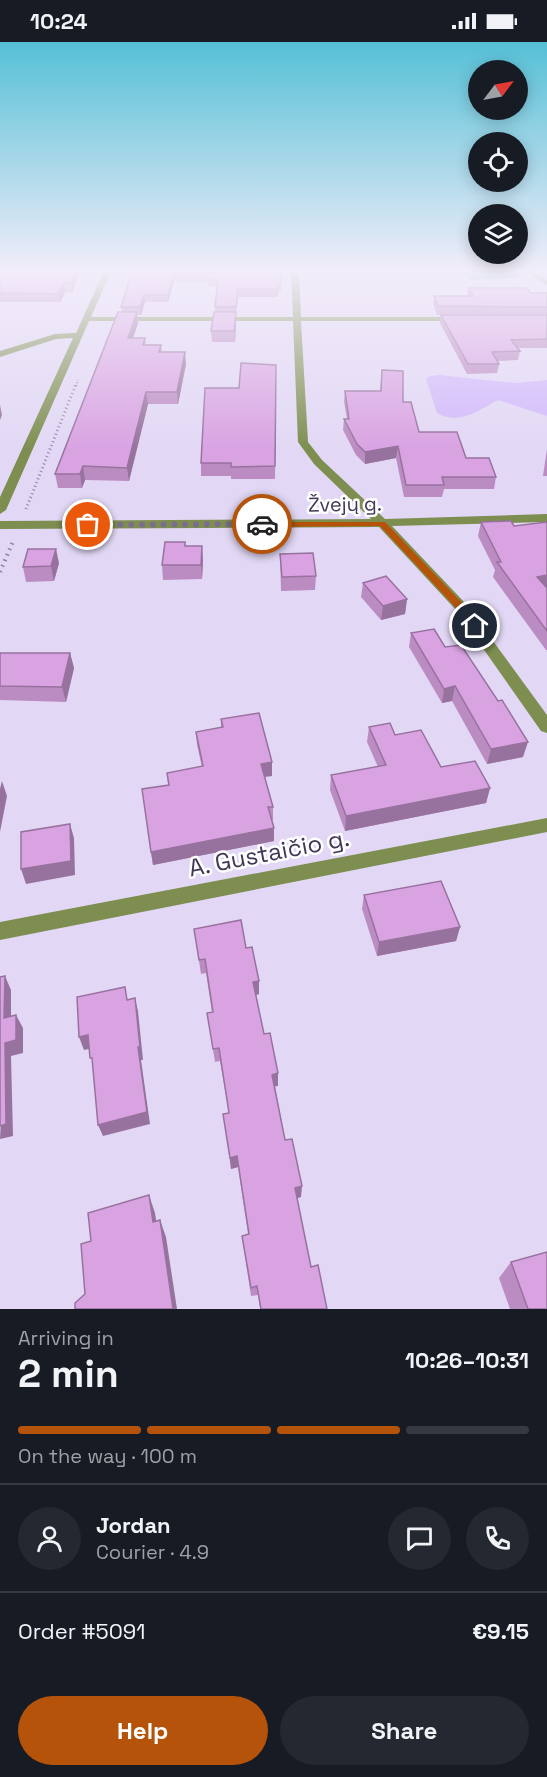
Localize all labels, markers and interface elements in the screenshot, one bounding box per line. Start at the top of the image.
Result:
text: 10:24 [30,7,87,35]
north arrow [468,60,528,120]
map controls [468,60,528,264]
button: locate [468,132,528,192]
button: layers [468,204,528,264]
street label: Žvejų g. [308,490,382,518]
courier [232,494,292,554]
pin [62,499,113,550]
icon: bag [71,508,104,541]
icon: car [246,508,279,541]
pin [449,600,500,651]
icon: home [458,609,491,642]
street label: A. Gustaičio g. [186,822,352,883]
text: Arriving in [18,1325,114,1351]
text: 10:26–10:31 [405,1346,529,1374]
text: 2 min [18,1349,119,1398]
text: On the way · 100 m [18,1443,197,1469]
button: person [18,1507,81,1570]
button: chat [388,1507,451,1570]
button: phone [466,1507,529,1570]
text: Jordan [96,1511,171,1539]
text: Courier · 4.9 [96,1539,209,1565]
text: Order #5091 [18,1617,146,1645]
text: €9.15 [472,1617,529,1645]
button: Help [18,1696,268,1765]
button: Share [280,1696,529,1765]

